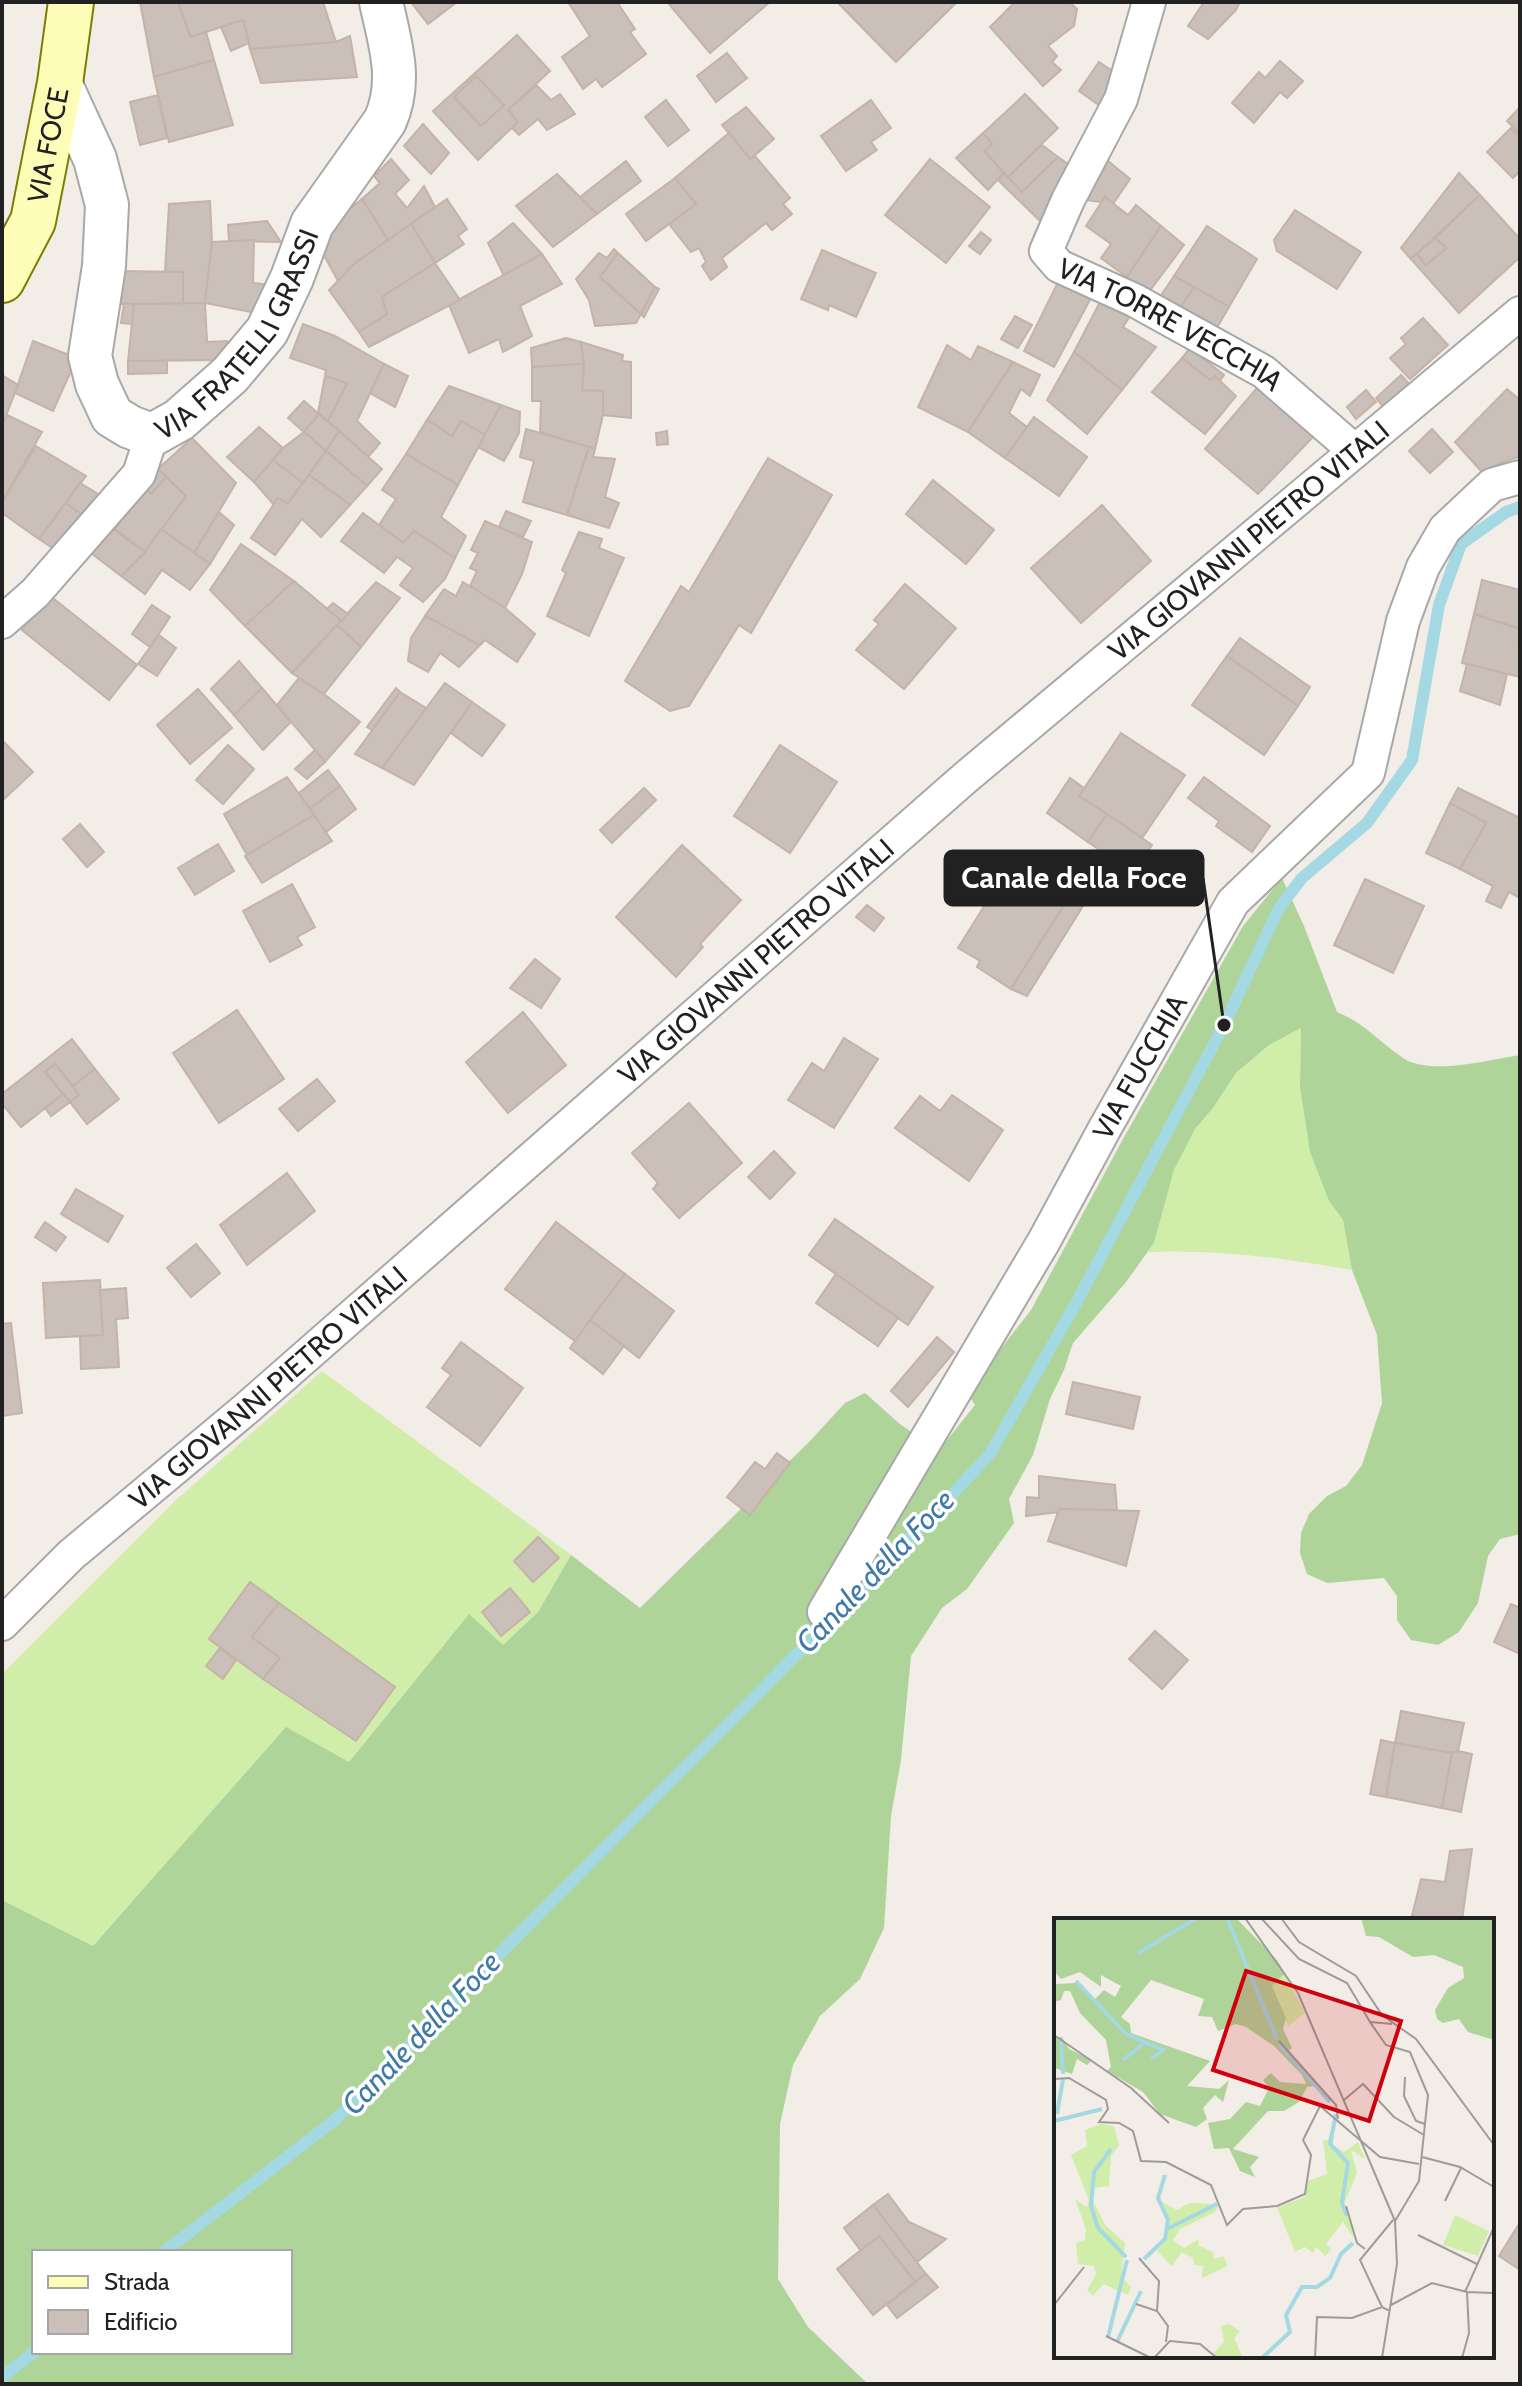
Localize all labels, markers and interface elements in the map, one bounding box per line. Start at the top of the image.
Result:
street label: VIA FOCE [20,85,76,206]
street label: VIA FRATELLI GRASSI [149,224,326,447]
street label: VIA TORRE VECCHIA [1053,251,1290,398]
street label: VIA GIOVANNI PIETRO VITALI [1101,413,1396,668]
street label: VIA GIOVANNI PIETRO VITALI [611,831,901,1091]
callout: Canale della Foce [945,851,1203,905]
text: Canale della Foce [961,859,1187,896]
street label: VIA FUCCHIA [1085,988,1194,1145]
street label: VIA GIOVANNI PIETRO VITALI [122,1259,414,1516]
water label: Canale della Foce [788,1482,962,1660]
inset map [1054,1918,1494,2358]
water label: Canale della Foce [334,1944,508,2122]
legend [32,2250,292,2354]
text: Strada [104,2267,170,2296]
text: Edificio [104,2307,178,2336]

